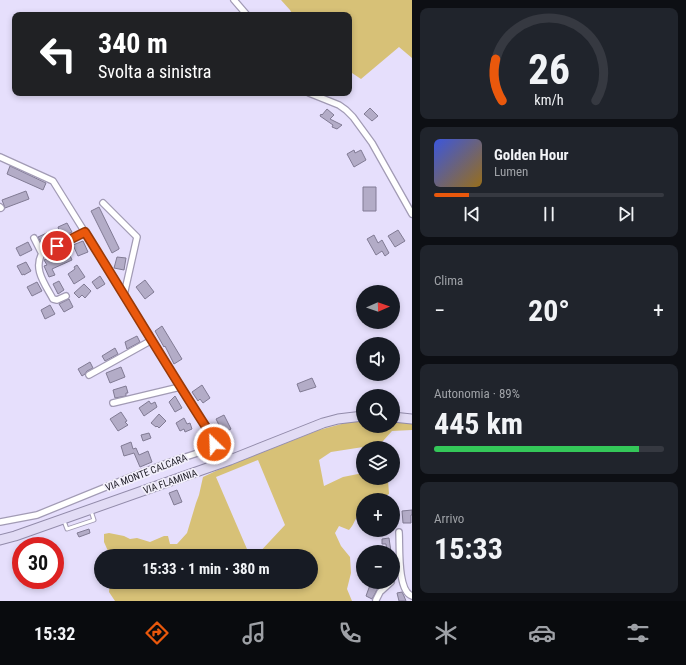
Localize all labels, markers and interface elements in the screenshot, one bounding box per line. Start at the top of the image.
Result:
text: 340 m [98,27,168,60]
icon: left [32,28,84,80]
text: 26 [528,45,570,94]
text: Svolta a sinistra [98,61,211,82]
text: km/h [534,92,564,108]
text: Golden Hour [494,146,569,164]
text: Lumen [494,164,528,179]
icon: previous [461,203,483,225]
icon: pause [538,203,560,225]
icon: next [615,203,637,225]
pin [40,229,74,263]
icon: arrive [46,235,68,257]
text: Clima [434,273,463,288]
north arrow [356,285,400,329]
map controls [356,285,400,589]
text: 20° [528,293,570,328]
text: − [434,298,445,323]
text: + [653,298,664,323]
button: sound [356,337,400,381]
text: Autonomia · 89% [434,386,520,401]
button: search [356,389,400,433]
text: 445 km [434,406,523,441]
position arrow [193,423,235,465]
button: layers [356,441,400,485]
street label: VIA MONTE CALCARA [104,452,189,493]
street label: VIA FLAMINIA [142,467,199,496]
button: + [356,493,400,537]
text: Arrivo [434,511,464,526]
text: 15:33 [434,531,503,566]
speed limit sign: 30 [12,537,64,589]
button: − [356,545,400,589]
text: 15:33 · 1 min · 380 m [142,560,270,578]
icon: directions [143,619,171,647]
icon: music [240,619,268,647]
icon: phone [336,619,364,647]
icon: climate [432,619,460,647]
icon: car [528,619,556,647]
icon: filters [624,619,652,647]
text: 15:32 [34,623,75,644]

